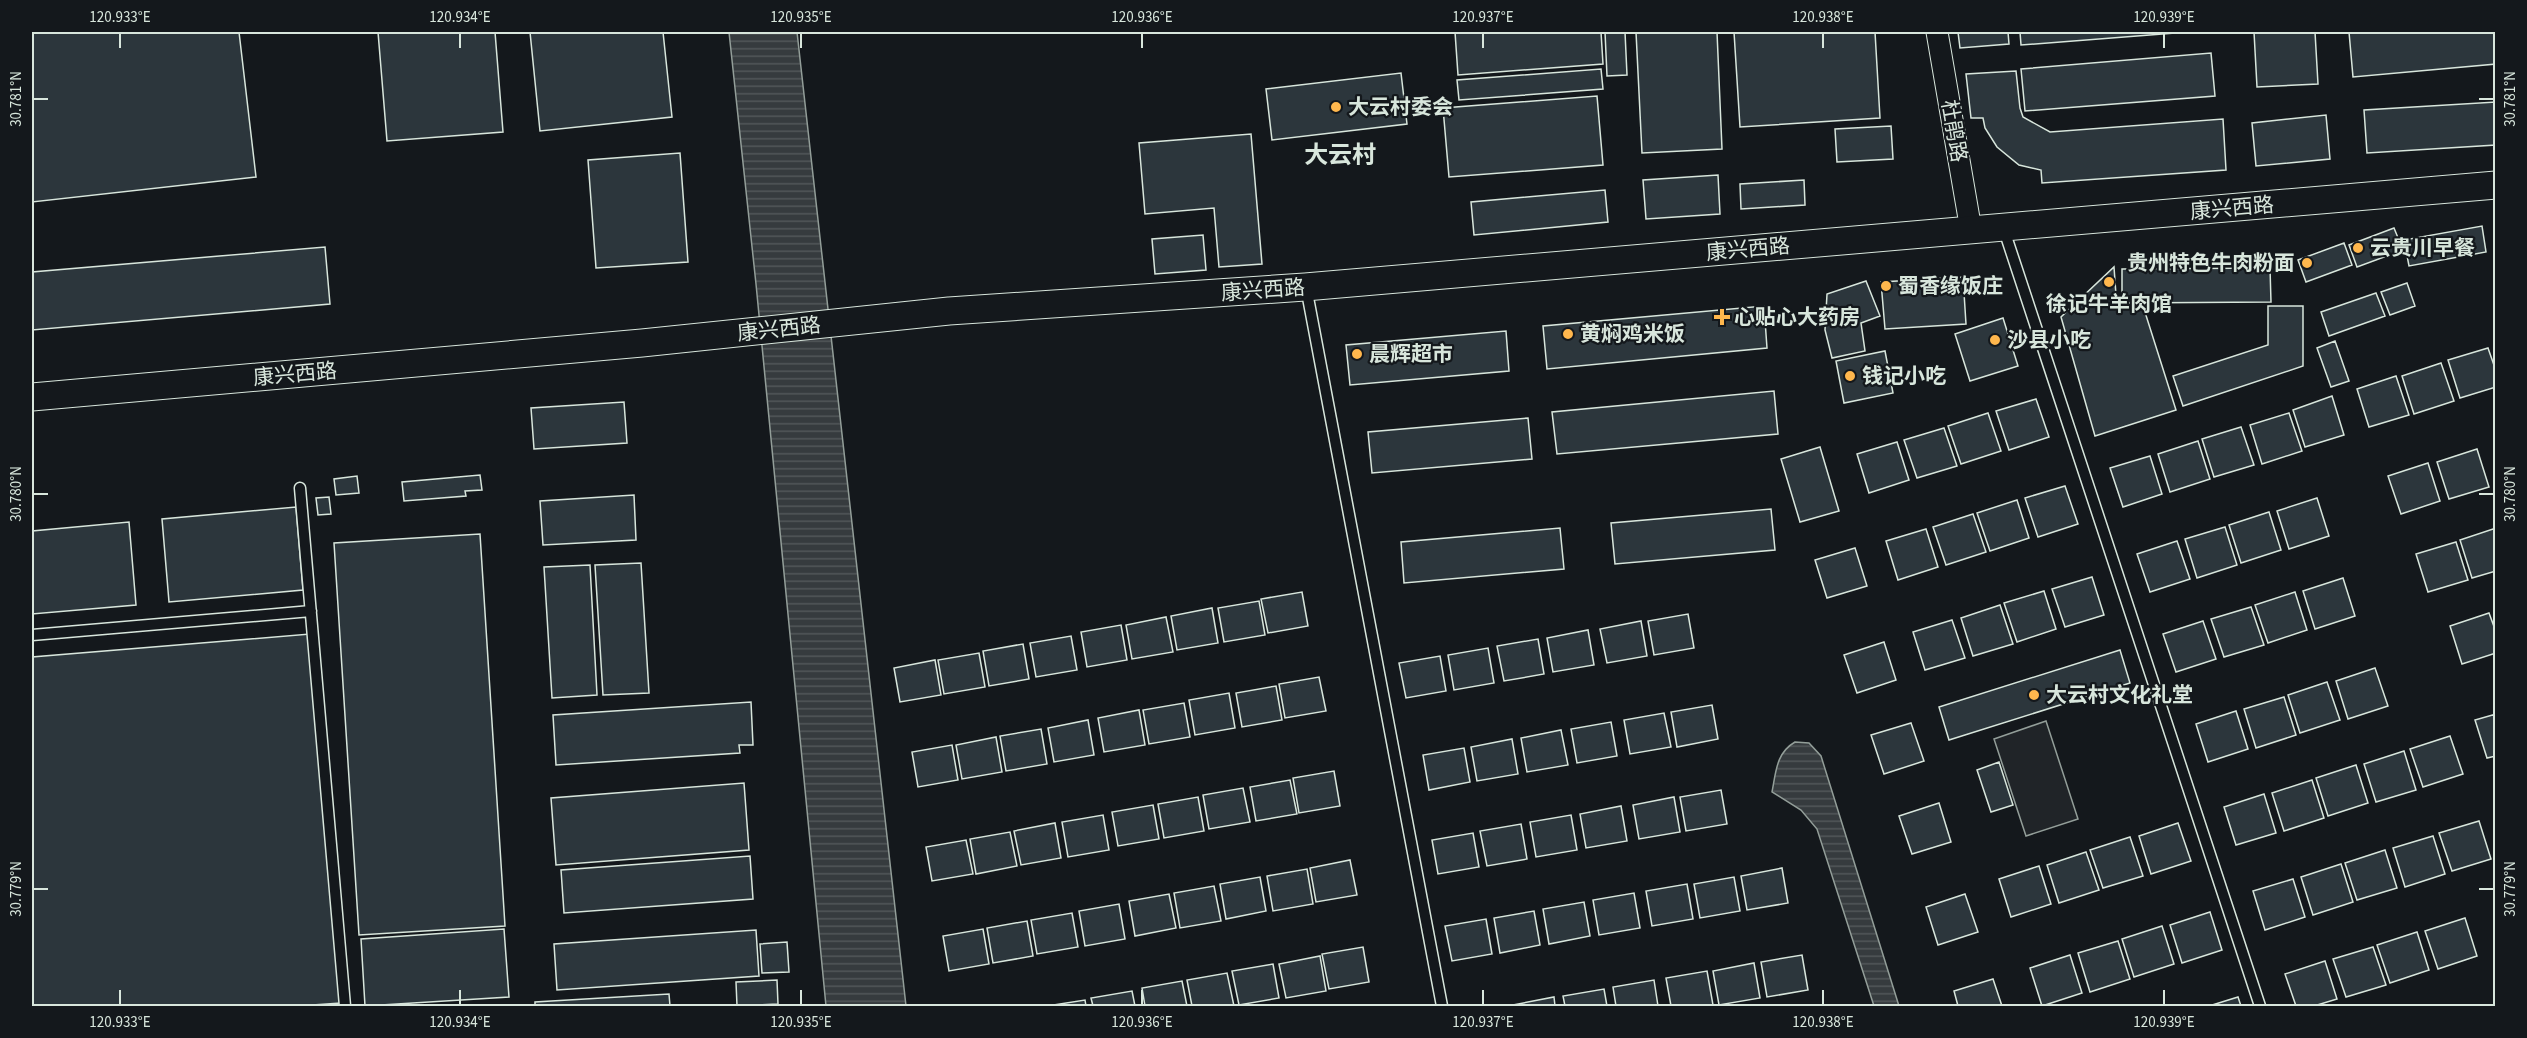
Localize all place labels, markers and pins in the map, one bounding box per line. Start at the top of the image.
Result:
place label: 大云村委会 [1348,92,1453,122]
marker: 大云村委会 [1329,100,1343,114]
place label: 云贵川早餐 [2370,233,2475,263]
marker: 云贵川早餐 [2351,241,2365,255]
place label: 贵州特色牛肉粉面 [2127,248,2295,278]
marker: 贵州特色牛肉粉面 [2300,256,2314,270]
place label: 蜀香缘饭庄 [1898,271,2003,301]
marker: 徐记牛羊肉馆 [2102,275,2116,289]
marker: 蜀香缘饭庄 [1879,279,1893,293]
place label: 徐记牛羊肉馆 [2046,289,2172,319]
place label: 心贴心大药房 [1734,302,1860,332]
marker: 心贴心大药房 [1715,310,1729,324]
place label: 黄焖鸡米饭 [1580,319,1685,349]
place label: 沙县小吃 [2007,325,2091,355]
marker: 黄焖鸡米饭 [1561,327,1575,341]
marker: 沙县小吃 [1988,333,2002,347]
place label: 晨辉超市 [1369,339,1453,369]
marker: 晨辉超市 [1350,347,1364,361]
place label: 钱记小吃 [1862,361,1946,391]
marker: 钱记小吃 [1843,369,1857,383]
place label: 大云村文化礼堂 [2046,680,2193,710]
marker: 大云村文化礼堂 [2027,688,2041,702]

